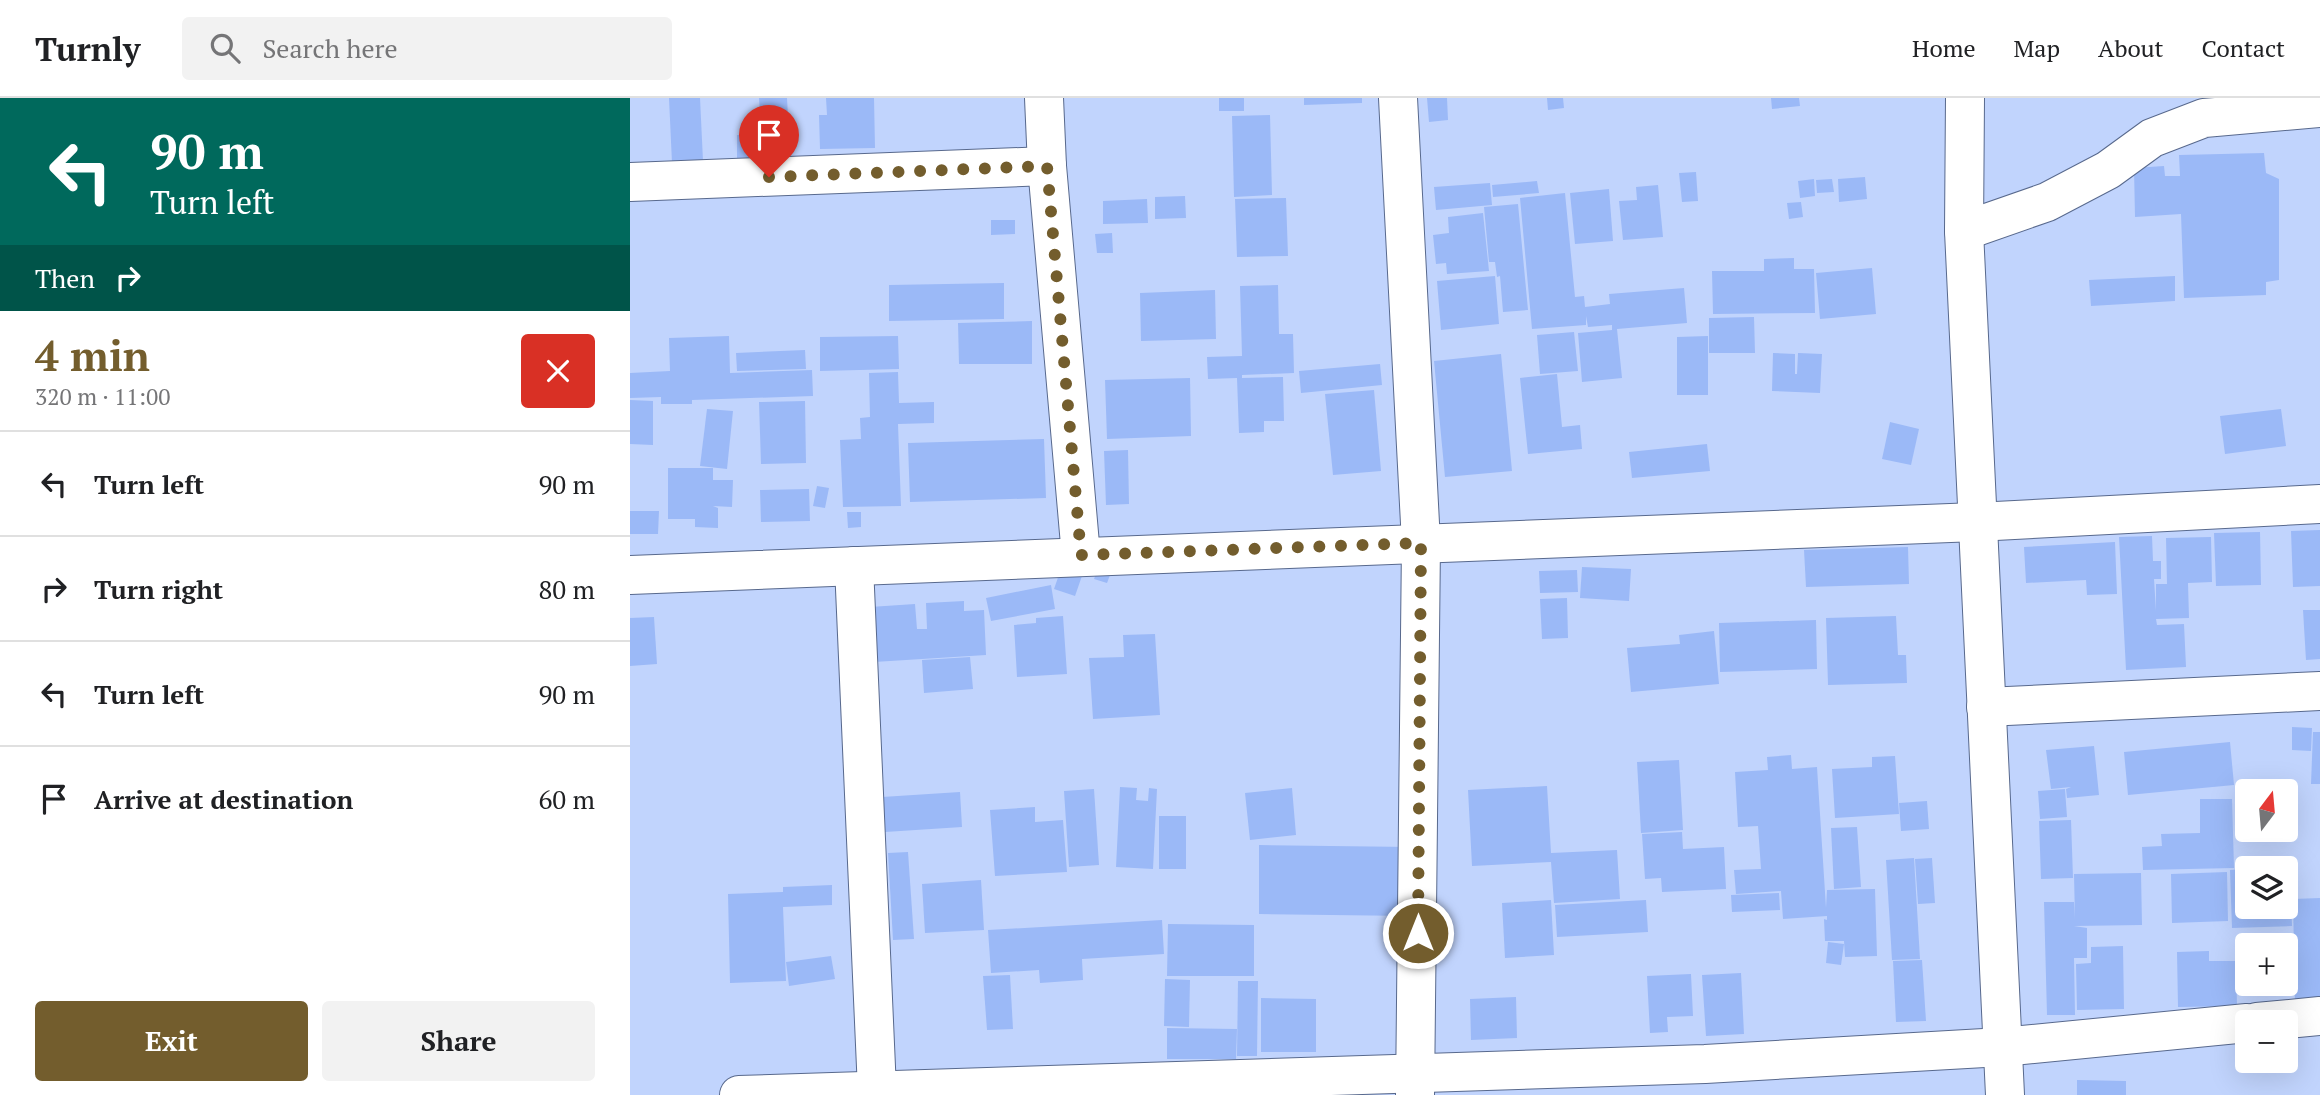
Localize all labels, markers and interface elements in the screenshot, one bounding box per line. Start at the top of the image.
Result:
search box [182,17,672,80]
text: Turnly [35,27,140,70]
icon: search [206,29,244,67]
text: Search here [262,31,398,65]
text: Home [1912,32,1976,64]
text: Map [2014,32,2060,64]
text: About [2098,32,2164,64]
text: Contact [2202,32,2285,64]
pin [739,105,799,177]
icon: arrive [750,116,788,154]
text: 90 m [150,118,264,183]
icon: left [35,126,126,217]
text: Turn left [150,181,274,223]
icon: right [109,259,147,297]
text: Then [35,261,95,295]
text: 4 min [35,327,150,383]
button: close [521,334,595,408]
text: 320 m · 11:00 [35,381,170,412]
icon: left [35,465,73,503]
text: Turn left [94,467,204,501]
text: 90 m [539,467,595,501]
icon: right [35,570,73,608]
text: Turn right [94,572,223,606]
text: 80 m [539,572,595,606]
icon: left [35,675,73,713]
text: Turn left [94,677,204,711]
text: 90 m [539,677,595,711]
north arrow [2235,779,2298,842]
map controls [2235,779,2298,1073]
icon: arrive [35,780,73,818]
text: Arrive at destination [94,782,353,816]
text: 60 m [539,782,595,816]
button: layers [2235,856,2298,919]
position arrow [1381,896,1455,970]
button: + [2235,933,2298,996]
button: Exit [35,1001,308,1081]
button: Share [322,1001,595,1081]
button: − [2235,1010,2298,1073]

